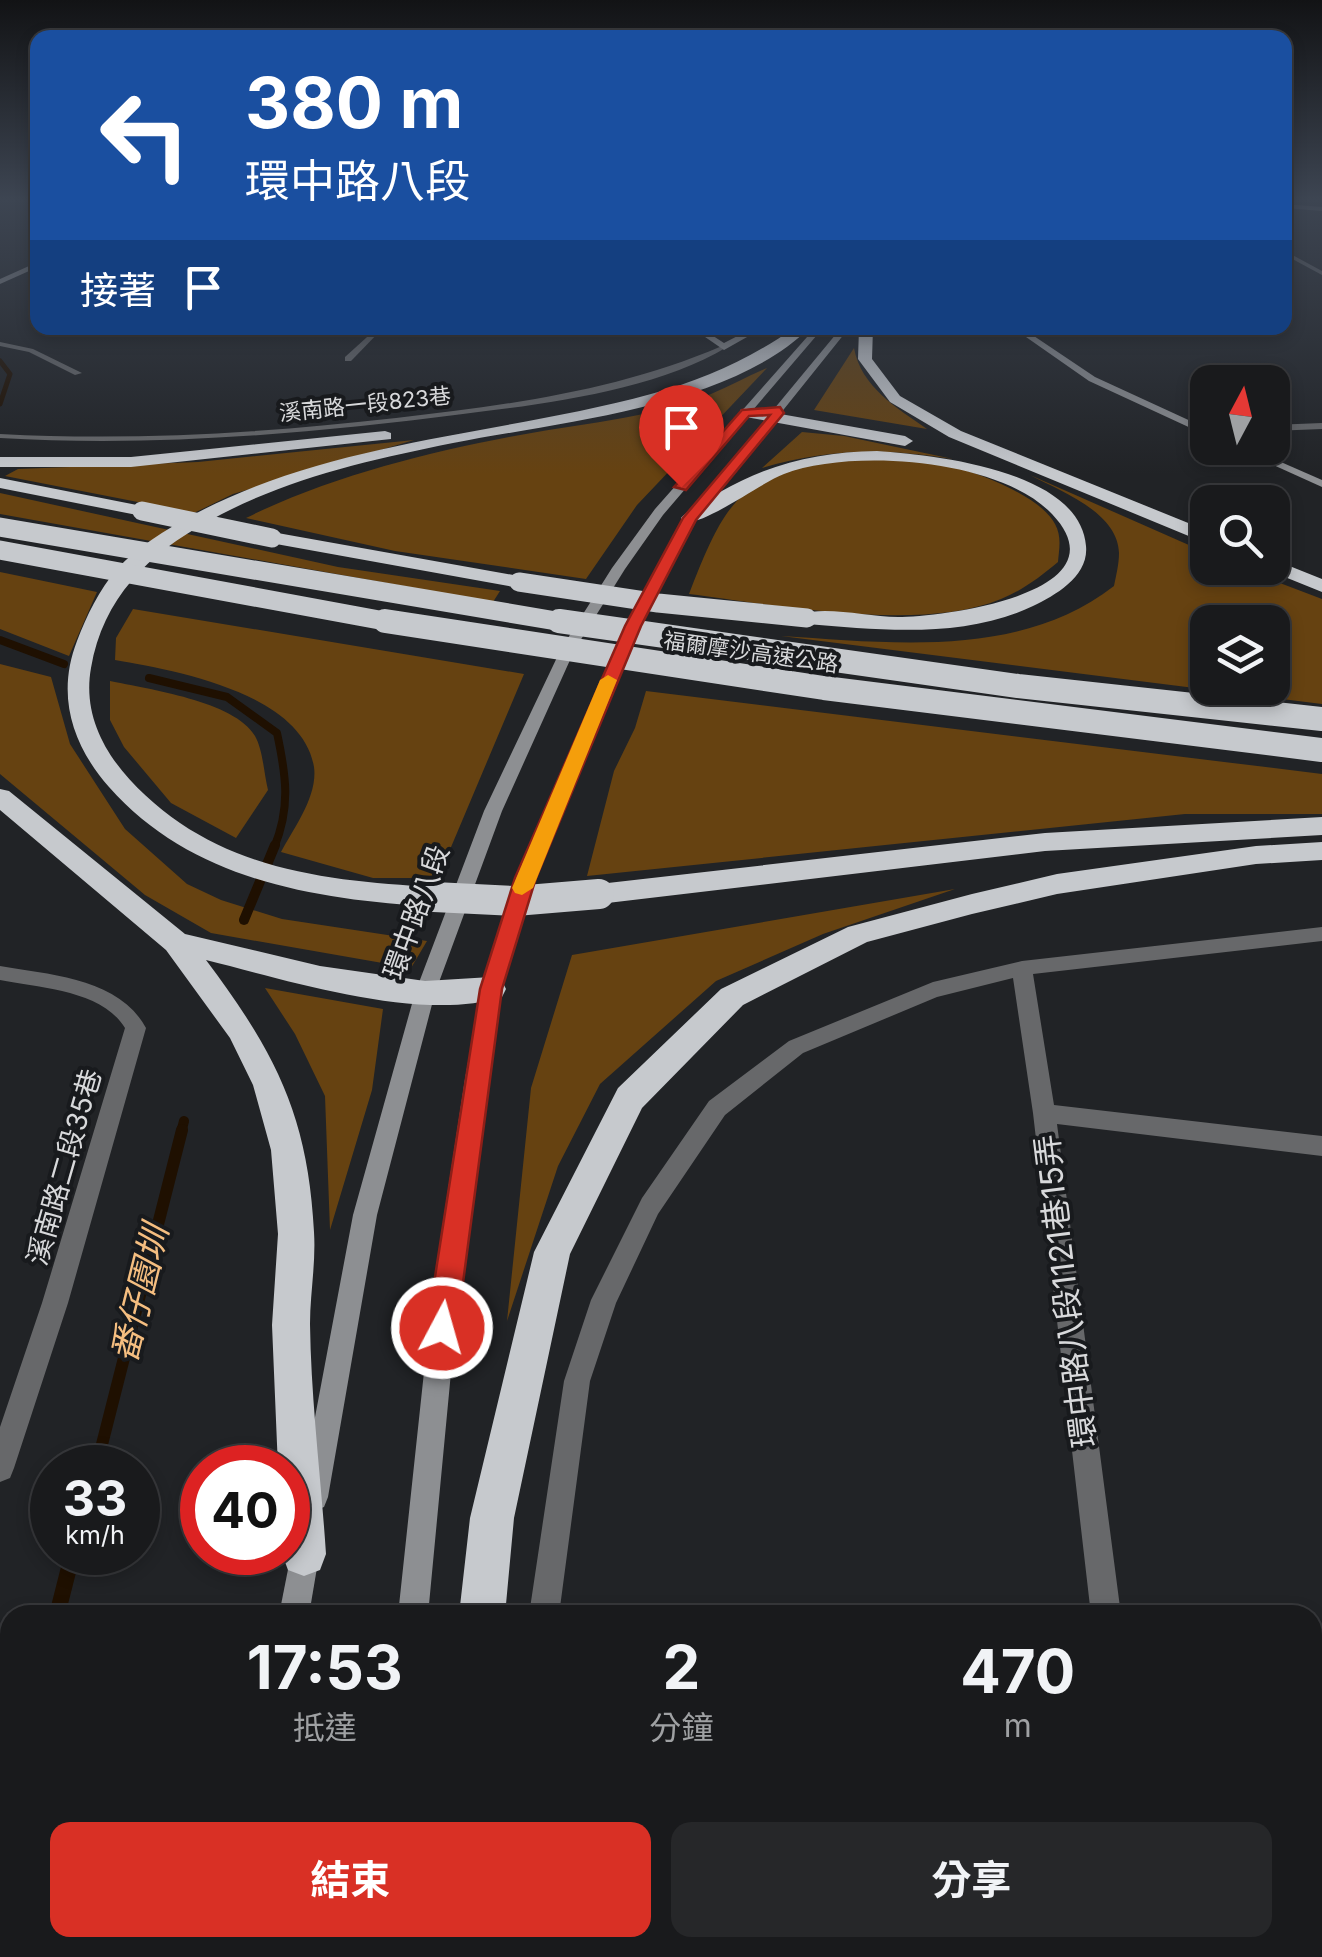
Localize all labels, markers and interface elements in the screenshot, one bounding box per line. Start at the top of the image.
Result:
text: 380 m [245,60,463,145]
icon: left [80,70,210,200]
text: 環中路八段 [245,153,470,208]
icon: arrive [176,260,231,315]
text: 接著 [80,267,156,313]
north arrow [1190,365,1290,465]
map controls [1190,365,1290,705]
street label: 溪南路一段823巷 [278,382,452,426]
pin [639,385,724,488]
icon: arrive [654,400,709,455]
button: search [1190,485,1290,585]
button: layers [1190,605,1290,705]
street label: 福爾摩沙高速公路 [662,627,840,677]
street label: 環中路八段 [376,840,456,984]
street label: 溪南路二段35巷 [20,1065,108,1269]
street label: 環中路八段1121巷15弄 [1027,1132,1104,1450]
water label: 番仔園圳 [102,1216,178,1367]
position arrow [390,1276,494,1380]
speed limit sign: 40 [180,1445,310,1575]
text: 33 [63,1468,127,1528]
text: km/h [65,1520,125,1550]
text: 17:53 [247,1631,403,1703]
text: 2 [663,1631,700,1703]
text: 470 [960,1635,1075,1707]
text: m [1004,1706,1032,1745]
text: 抵達 [293,1708,357,1747]
text: 分鐘 [649,1708,713,1747]
button: 結束 [50,1822,651,1937]
button: 分享 [671,1822,1272,1937]

